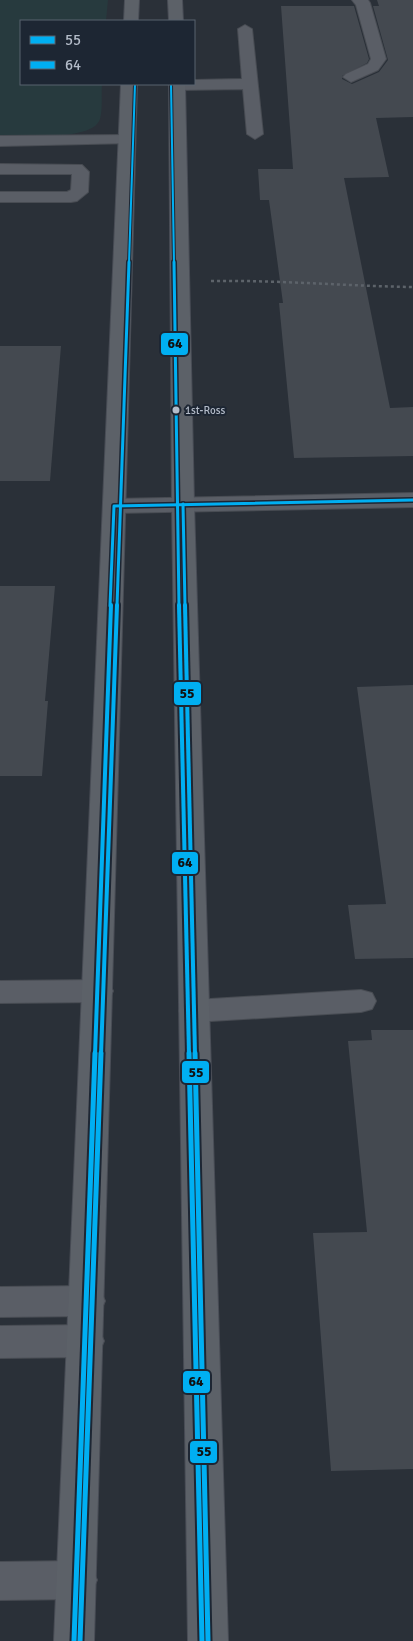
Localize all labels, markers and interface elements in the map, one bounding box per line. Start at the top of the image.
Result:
legend [20,20,195,85]
text: 55 [65,31,81,49]
text: 64 [65,56,81,74]
line badge: 64 [160,332,189,356]
text: 64 [167,335,183,352]
place label: 1st-Ross [185,404,225,417]
marker: 1st-Ross [171,405,181,415]
line badge: 55 [173,681,202,706]
text: 55 [179,685,195,702]
line badge: 64 [171,851,199,875]
text: 64 [177,854,193,871]
line badge: 55 [181,1060,210,1084]
text: 55 [188,1064,204,1081]
line badge: 64 [182,1370,211,1394]
text: 64 [188,1373,204,1390]
line badge: 55 [189,1440,218,1464]
text: 55 [196,1443,212,1460]

